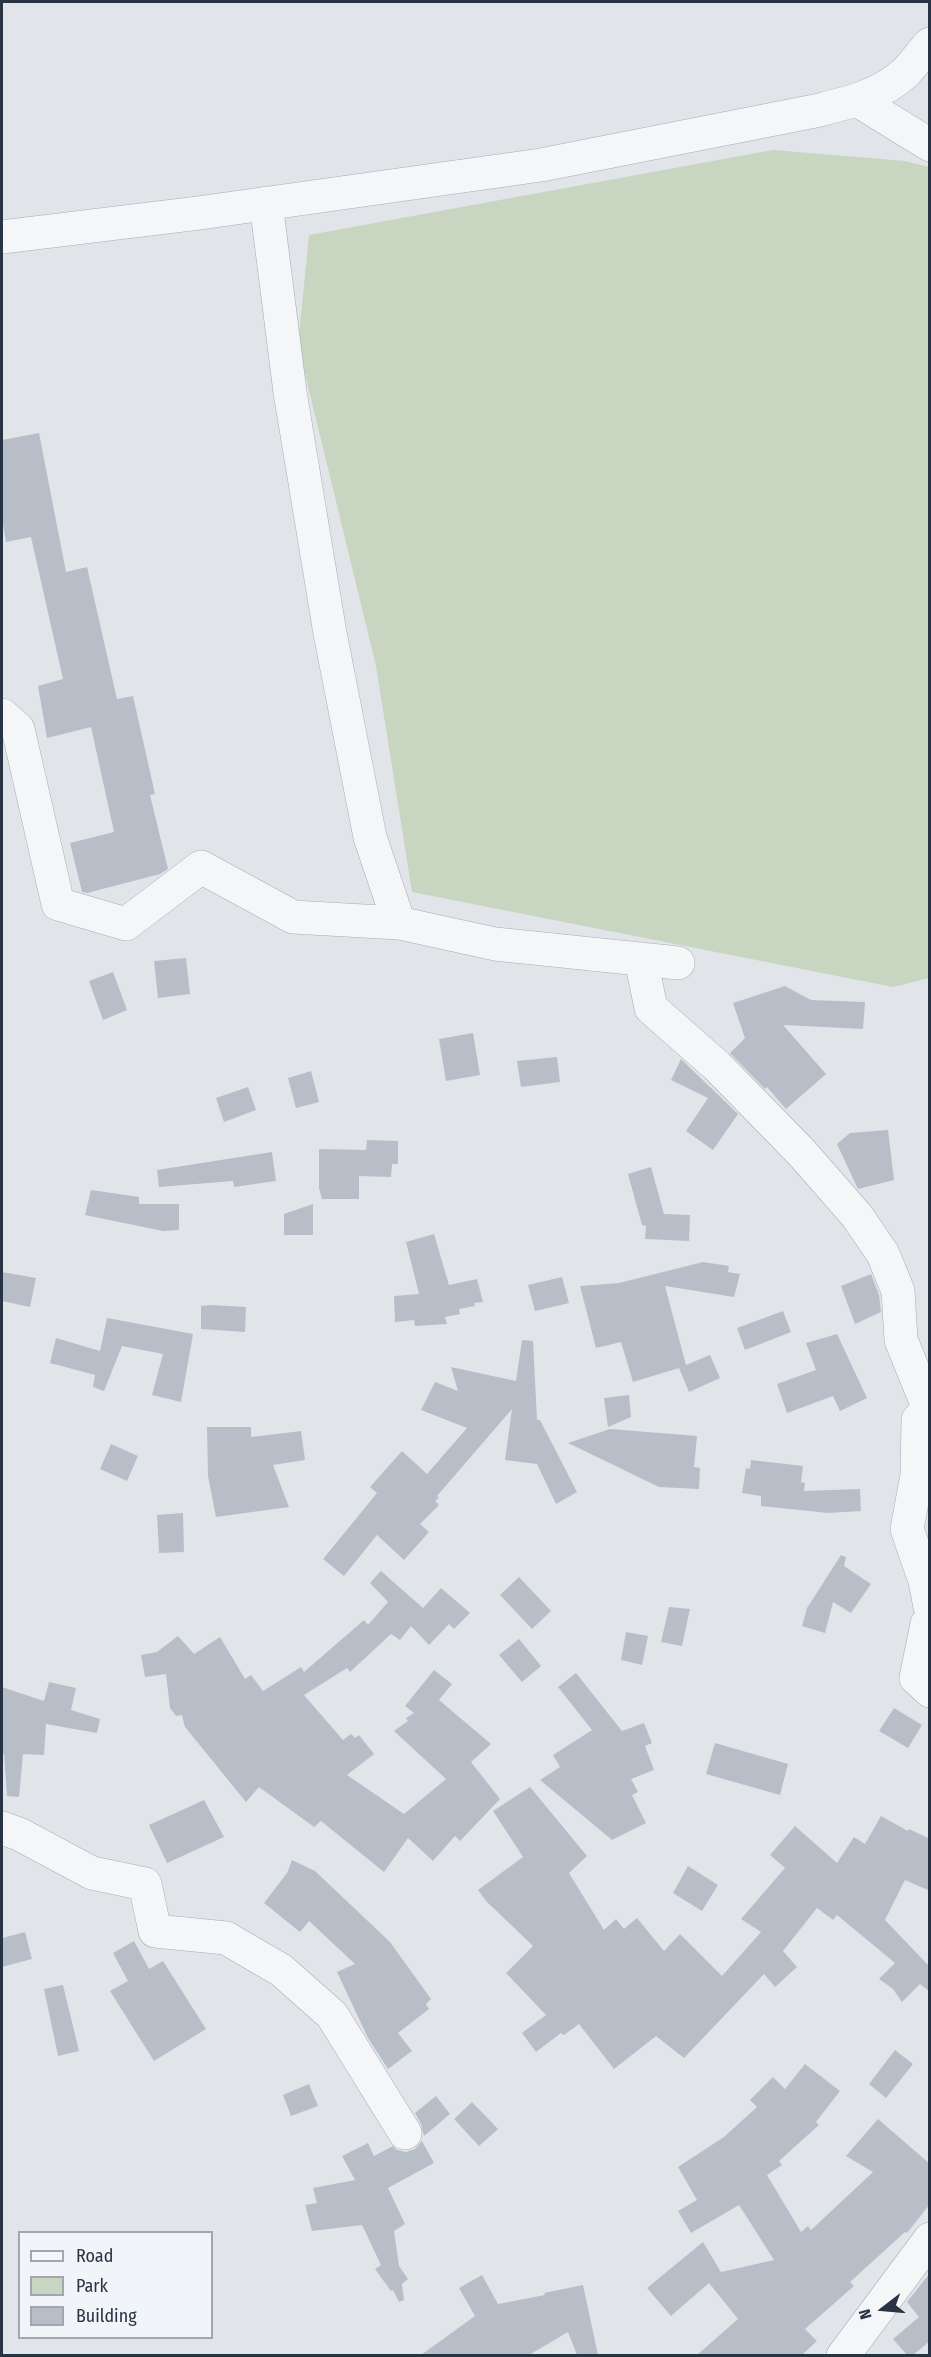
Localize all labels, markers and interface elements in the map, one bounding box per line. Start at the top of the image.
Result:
legend [18,2231,213,2339]
text: Road [76,2245,113,2267]
text: Park [76,2275,108,2297]
north arrow [853,2279,913,2339]
text: Building [76,2305,137,2327]
text: N [855,2307,876,2321]

